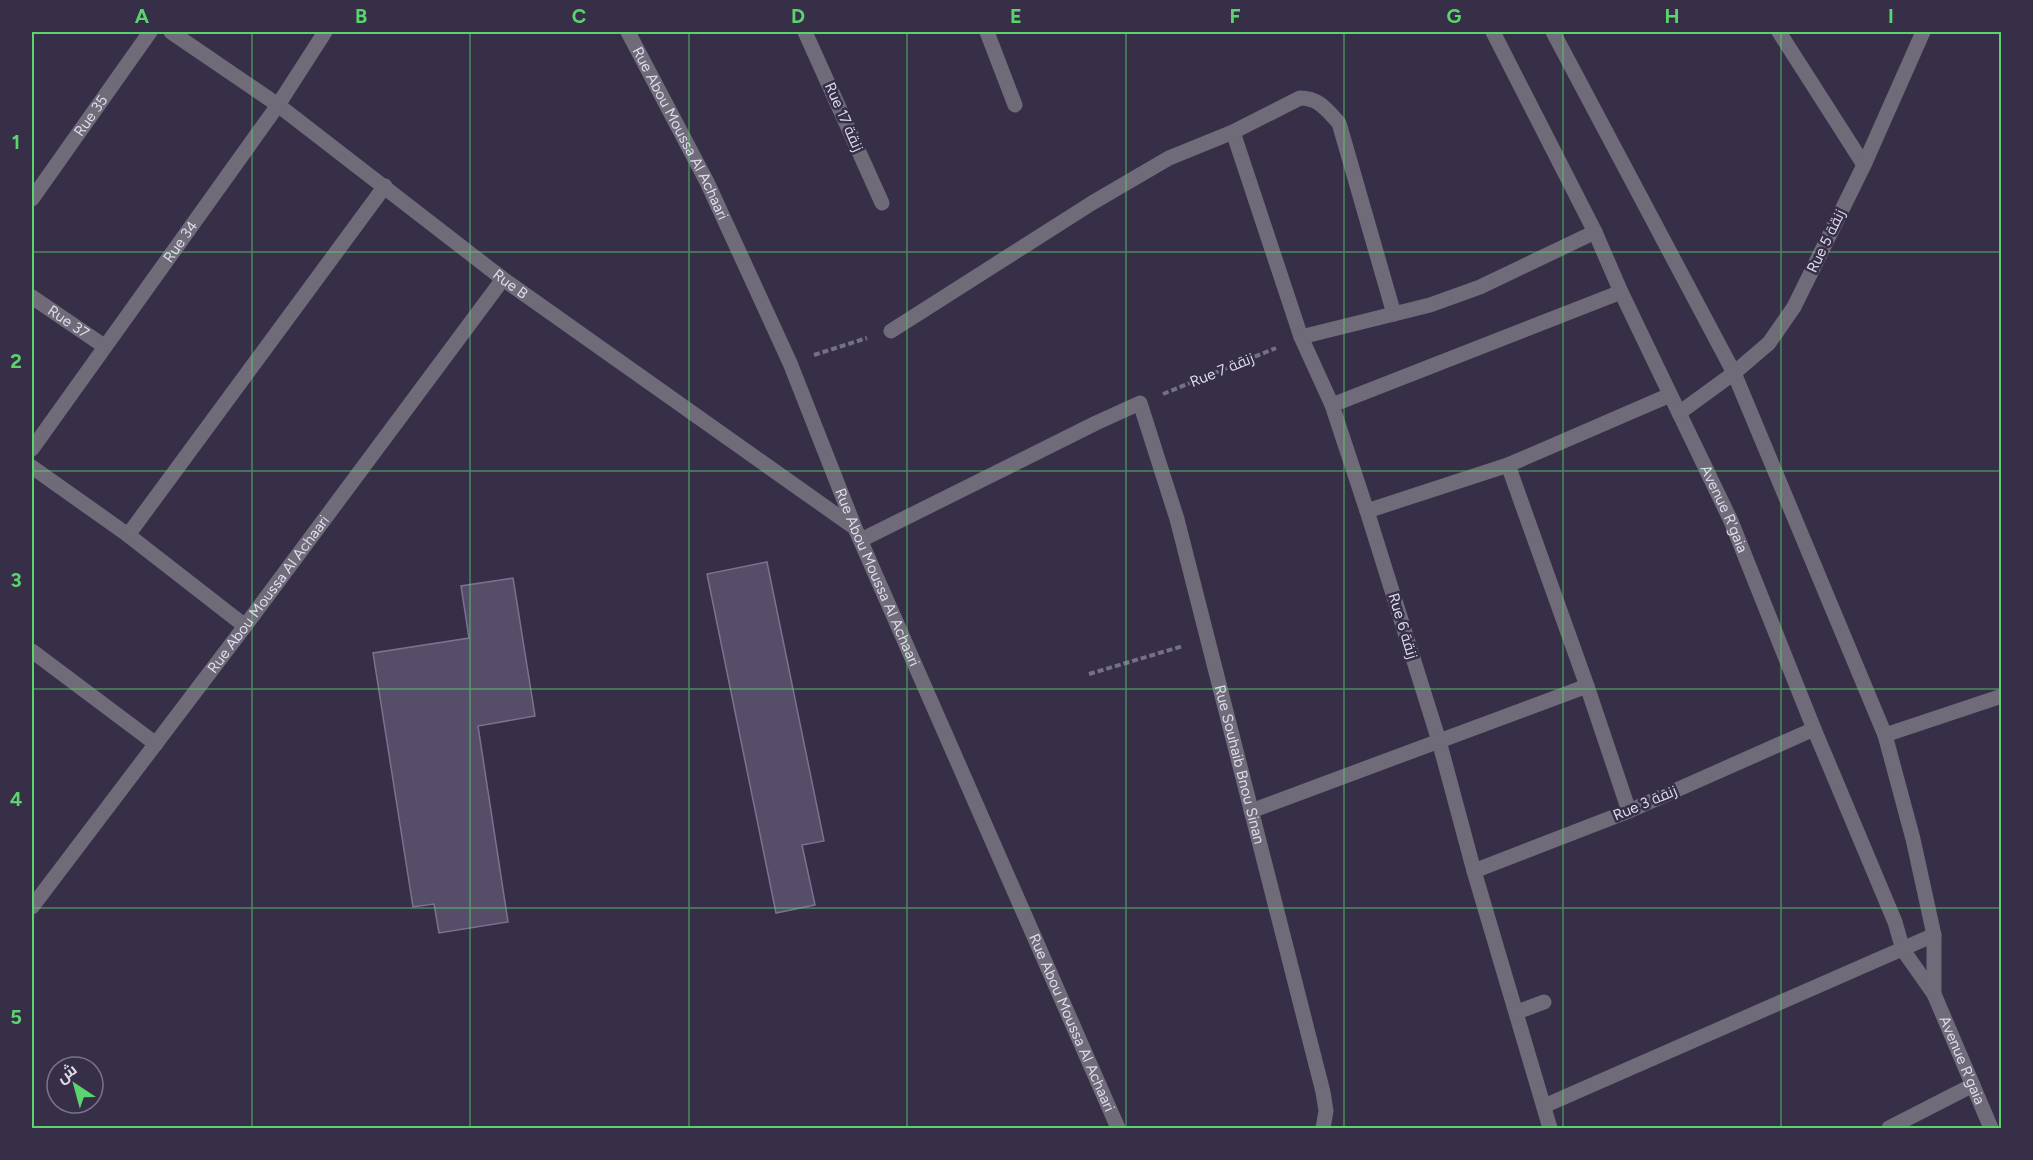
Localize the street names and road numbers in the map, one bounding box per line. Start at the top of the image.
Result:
street label: Rue Abou Moussa Al Achaari [628,44,732,223]
street label: Rue 17 زنقة [821,80,867,154]
street label: Rue 35 [70,92,112,140]
street label: Rue 5 زنقة [1803,206,1849,276]
street label: Rue 34 [159,217,201,266]
street label: Rue B [489,266,531,303]
street label: Rue 37 [44,301,92,342]
street label: Rue 7 زنقة [1187,349,1257,391]
street label: Avenue R'gaia [1696,462,1752,555]
street label: Rue Abou Moussa Al Achaari [831,486,924,669]
street label: Rue Abou Moussa Al Achaari [204,512,333,677]
street label: Rue 6 زنقة [1384,591,1422,661]
street label: Rue Souhaib Bnou Sinan [1211,683,1268,846]
street label: Rue 3 زنقة [1610,781,1680,825]
street label: Rue Abou Moussa Al Achaari [1025,931,1119,1114]
street label: Avenue R'gaia [1935,1013,1989,1107]

